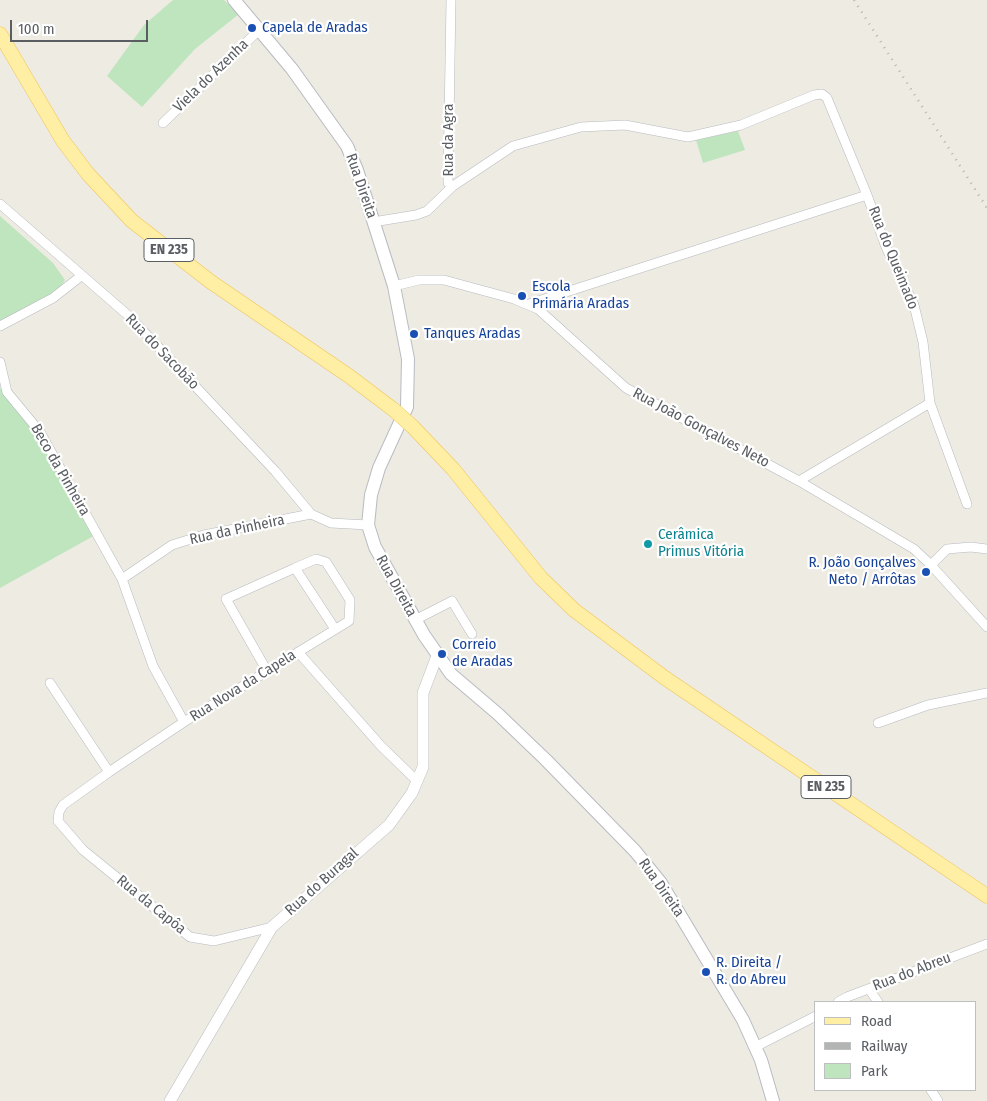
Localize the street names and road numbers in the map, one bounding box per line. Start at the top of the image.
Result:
street label: Viela do Azenha [170,36,252,116]
street label: Rua da Agra [440,104,458,176]
street label: Rua Direita [341,151,381,221]
street label: Rua do Queimado [864,204,922,312]
road number: EN 235 [144,238,194,262]
street label: Rua do Sacobão [121,310,203,394]
street label: Rua João Gonçalves Neto [630,384,772,472]
street label: Beco da Pinheira [26,421,94,519]
street label: Rua da Pinheira [188,511,286,549]
street label: Rua Direita [372,552,420,620]
street label: Rua Nova da Capela [187,646,299,726]
road number: EN 235 [801,776,851,799]
street label: Rua do Buragal [282,844,362,920]
street label: Rua Direita [634,855,688,921]
street label: Rua da Capôa [113,872,189,938]
street label: Rua do Abreu [870,949,954,995]

